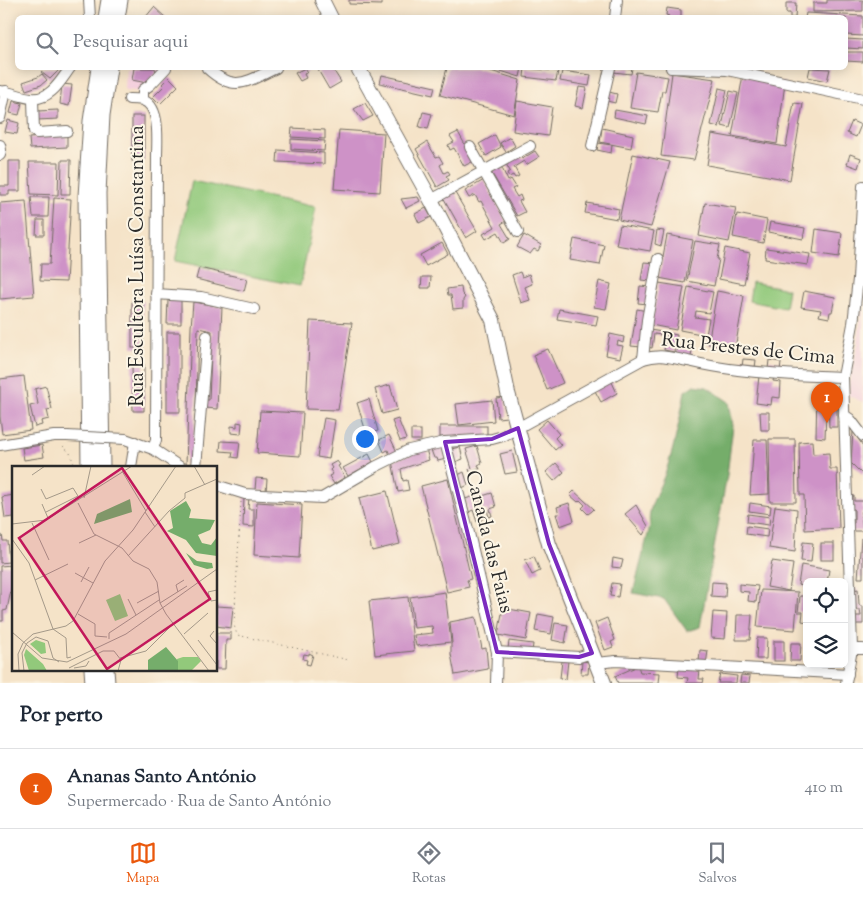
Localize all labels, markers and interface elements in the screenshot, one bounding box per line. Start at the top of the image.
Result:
search box [15,15,848,70]
icon: search [33,29,61,57]
text: Pesquisar aqui [73,29,188,56]
street label: Rua Escultora Luísa Constantina [124,125,153,407]
street label: Rua Prestes de Cima [660,326,836,374]
pin: 1 [811,382,843,423]
your location [352,426,378,452]
inset map [12,466,218,670]
street label: Canada das Faias [456,468,520,616]
map controls [803,578,848,668]
button: locate [803,578,848,623]
button: layers [803,623,848,668]
text: Por perto [20,701,103,731]
text: Ananas Santo António [67,764,256,791]
text: 1 [33,777,39,800]
text: 410 m [805,777,843,800]
text: Supermercado · Rua de Santo António [67,791,331,814]
tab: Mapa [126,839,160,889]
tab: Rotas [412,839,446,889]
tab: Salvos [698,839,737,889]

